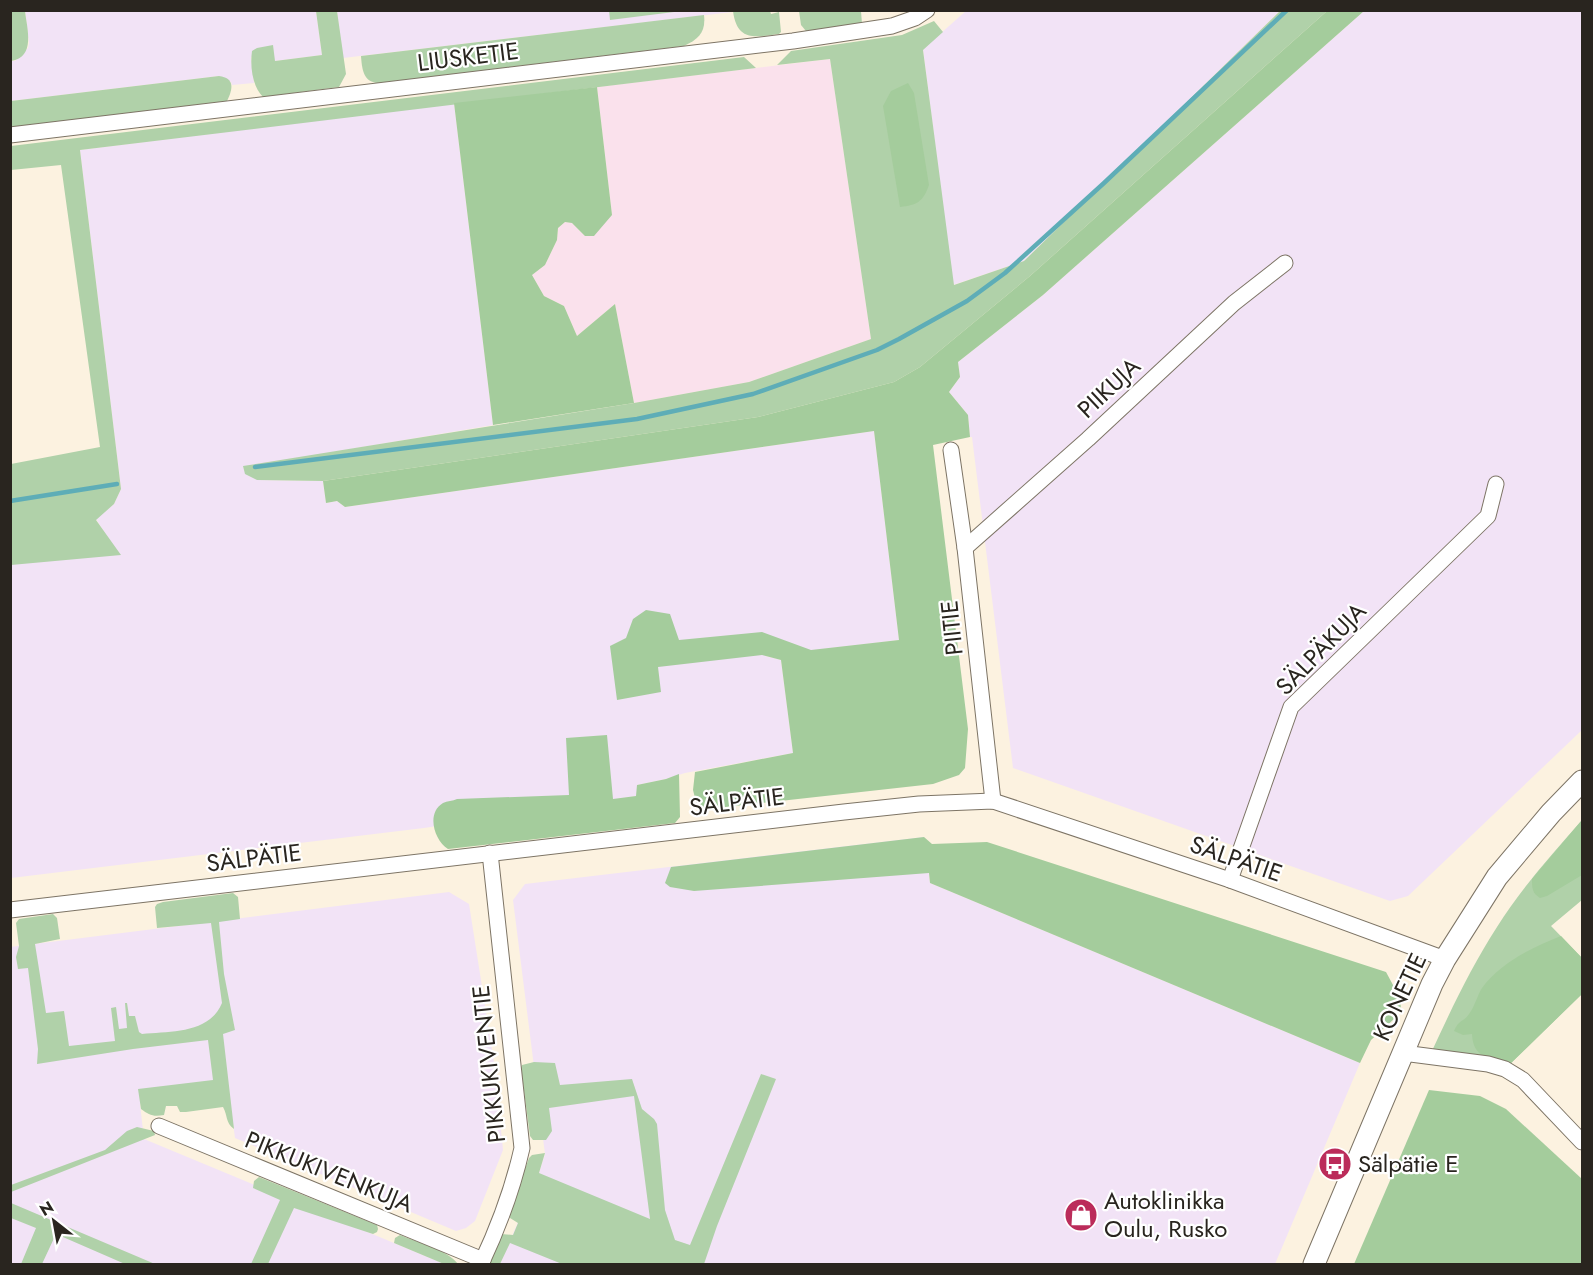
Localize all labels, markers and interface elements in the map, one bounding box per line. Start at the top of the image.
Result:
street label: LIUSKETIE [415,33,521,80]
street label: PIIKUJA [1069,349,1148,426]
street label: SÄLPÄKUJA [1267,594,1374,703]
street label: PIITIE [931,599,972,657]
street label: SÄLPÄTIE [687,778,787,825]
street label: SÄLPÄTIE [1185,826,1287,891]
street label: SÄLPÄTIE [204,834,304,881]
street label: KONETIE [1364,947,1435,1046]
street label: PIKKUKIVENTIE [463,983,514,1145]
street label: PIKKUKIVENKUJA [240,1122,419,1221]
bus stop icon: Sälpätie E [1317,1146,1353,1182]
place label: Sälpätie E [1358,1146,1458,1181]
place label: Autoklinikka Oulu, Rusko [1104,1183,1227,1246]
north arrow [24,1191,84,1251]
text: N [35,1195,58,1222]
shop icon: Autoklinikka Oulu, Rusko [1063,1197,1099,1233]

